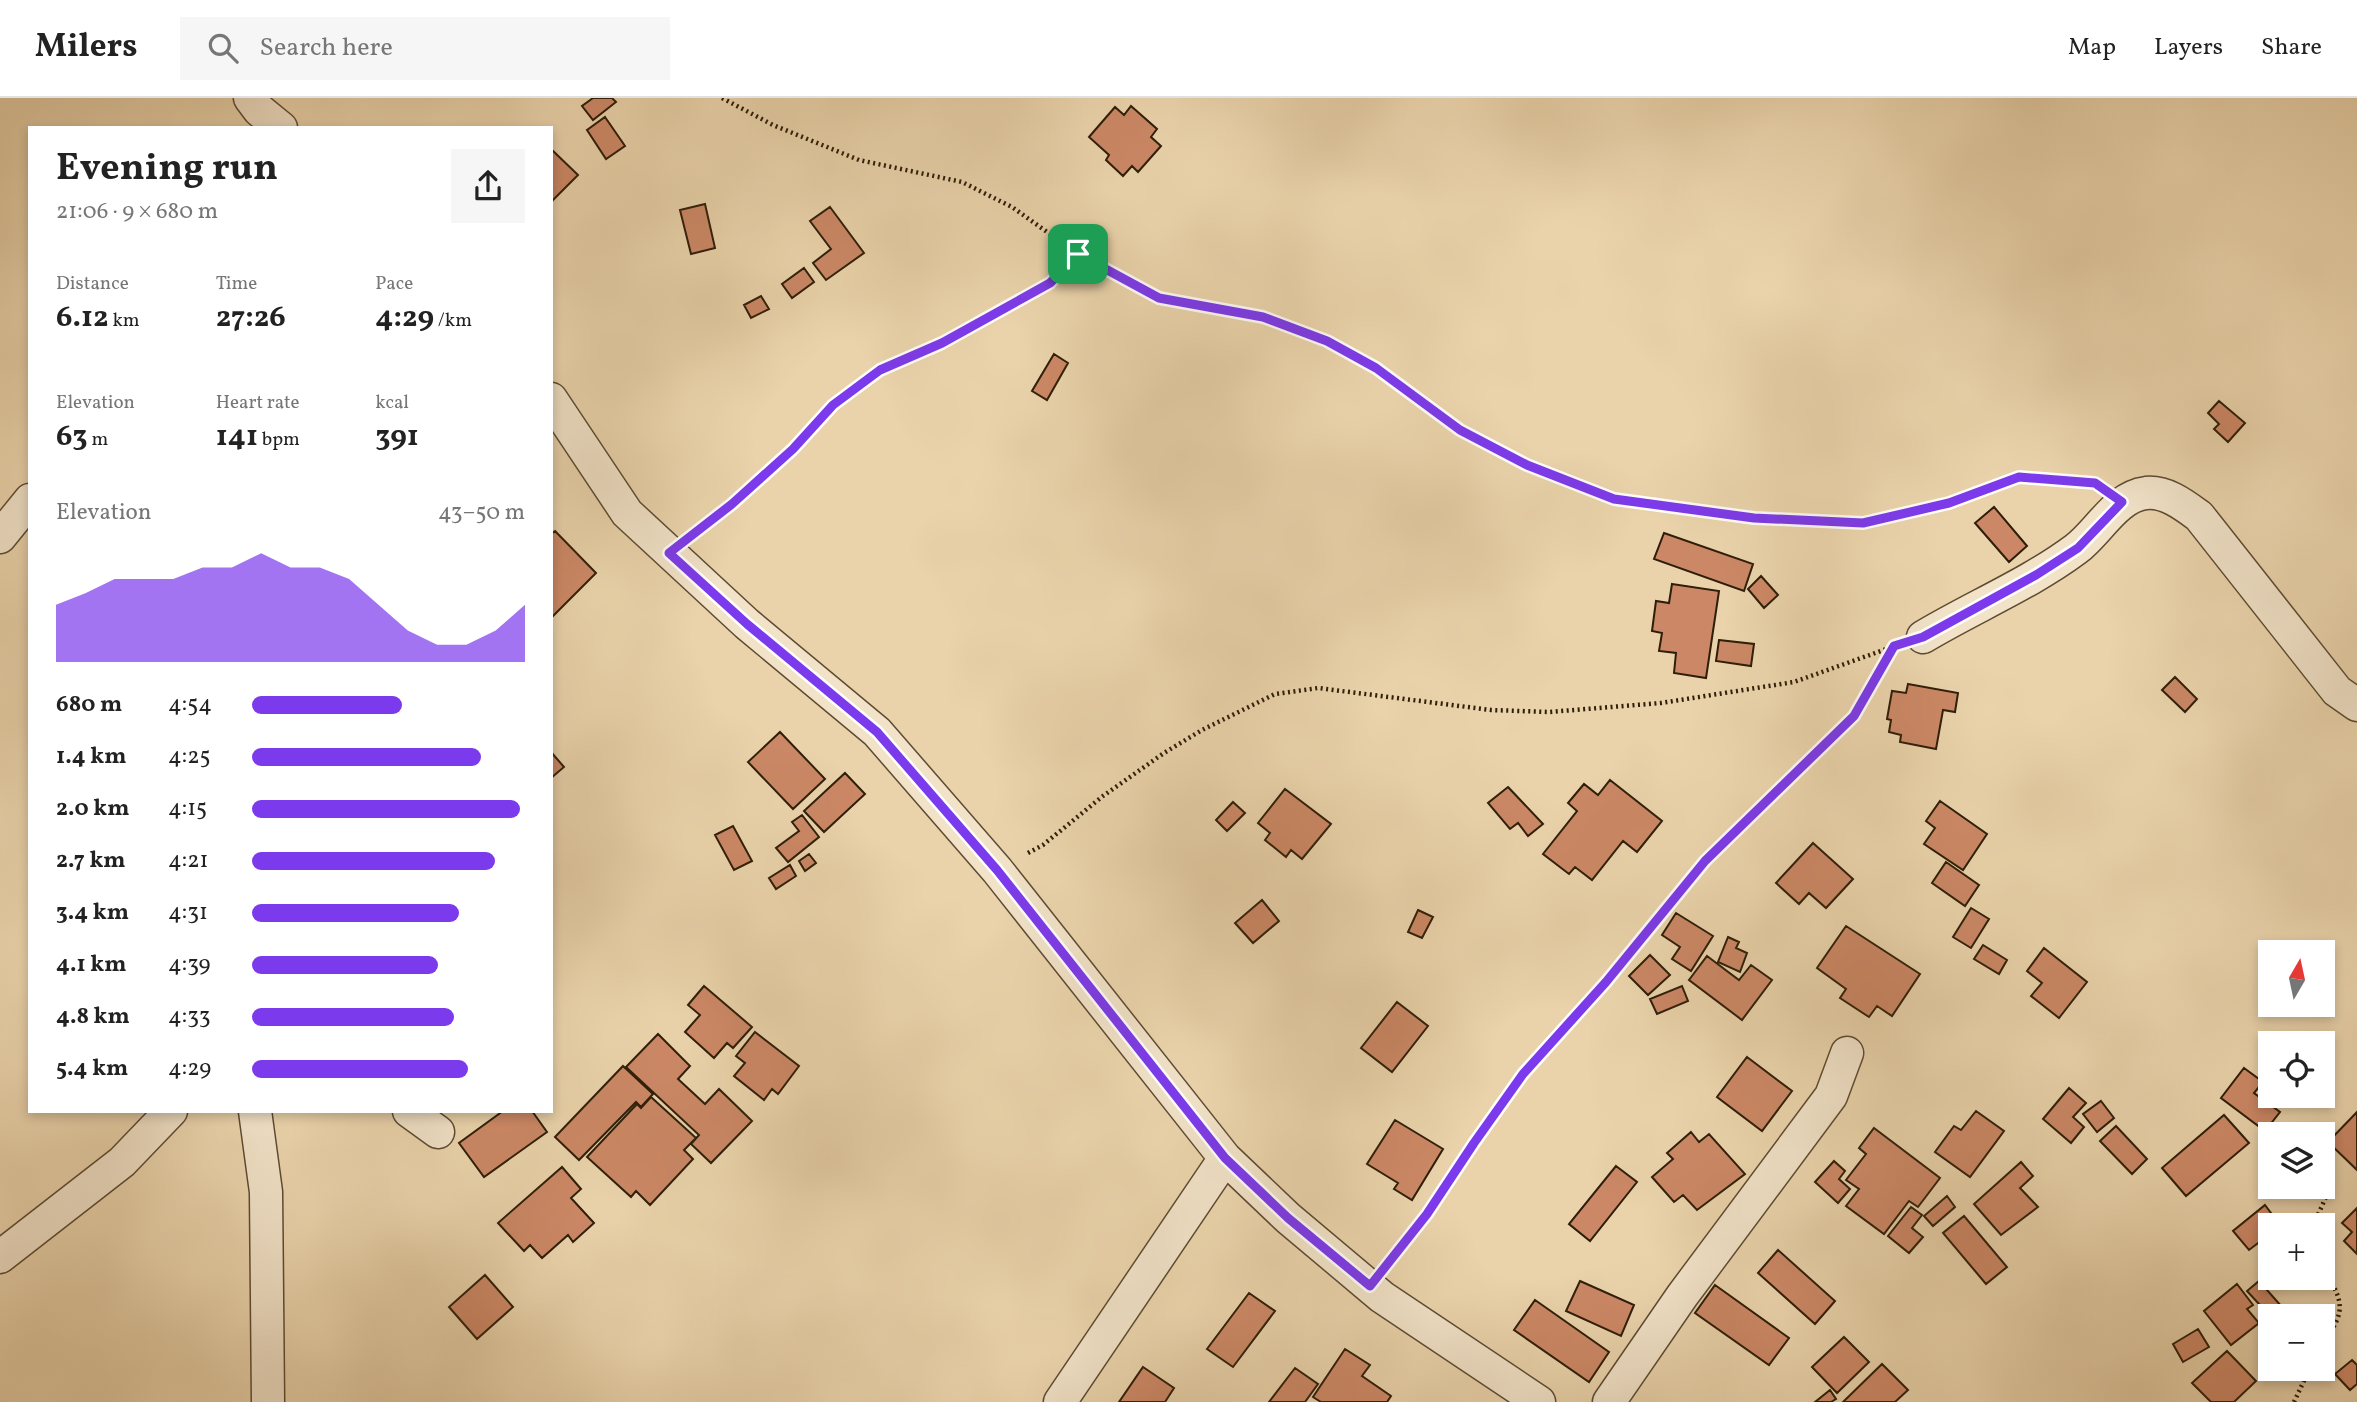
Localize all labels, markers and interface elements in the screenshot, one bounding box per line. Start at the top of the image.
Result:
search box [180,17,670,80]
text: Milers [35,25,138,71]
icon: search [204,29,242,67]
text: Search here [260,30,393,66]
text: Map [2068,31,2116,65]
text: Layers [2154,31,2223,65]
text: Share [2261,31,2322,65]
text: Evening run [56,143,278,196]
button: share [451,149,525,223]
text: 21:06 · 9 × 680 m [56,196,218,228]
pin [1048,224,1108,284]
icon: arrive [1059,235,1097,273]
text: Distance [56,271,129,297]
text: Time [216,271,257,297]
text: Pace [375,271,413,297]
text: 6.12 [56,297,109,339]
text: 27:26 [216,297,286,339]
text: 4:29 [375,297,434,339]
text: km [109,308,140,334]
text: /km [434,308,472,334]
text: Elevation [56,390,135,416]
text: Heart rate [216,390,300,416]
text: kcal [375,390,409,416]
text: 63 [56,416,88,458]
text: 141 [216,416,258,458]
text: 391 [375,416,419,458]
text: m [88,427,108,453]
text: bpm [258,427,300,453]
text: Elevation [56,497,152,529]
text: 43–50 m [438,497,525,529]
text: 680 m [56,689,122,721]
text: 4:54 [168,689,212,721]
text: 1.4 km [56,741,127,773]
text: 4:25 [168,741,211,773]
text: 2.0 km [56,793,129,825]
text: 4:15 [168,793,207,825]
text: 2.7 km [56,845,126,877]
text: 4:21 [168,845,208,877]
text: 3.4 km [56,897,129,929]
text: 4:31 [168,897,208,929]
north arrow [2258,940,2334,1017]
map controls [2258,940,2335,1381]
text: 4.1 km [56,949,127,981]
text: 4:39 [168,949,210,981]
text: 4.8 km [56,1001,130,1033]
text: 4:33 [168,1001,211,1033]
button: locate [2258,1031,2335,1108]
text: 5.4 km [56,1053,128,1085]
text: 4:29 [168,1053,211,1085]
button: layers [2258,1122,2335,1199]
button: + [2258,1213,2335,1290]
button: − [2258,1304,2335,1381]

